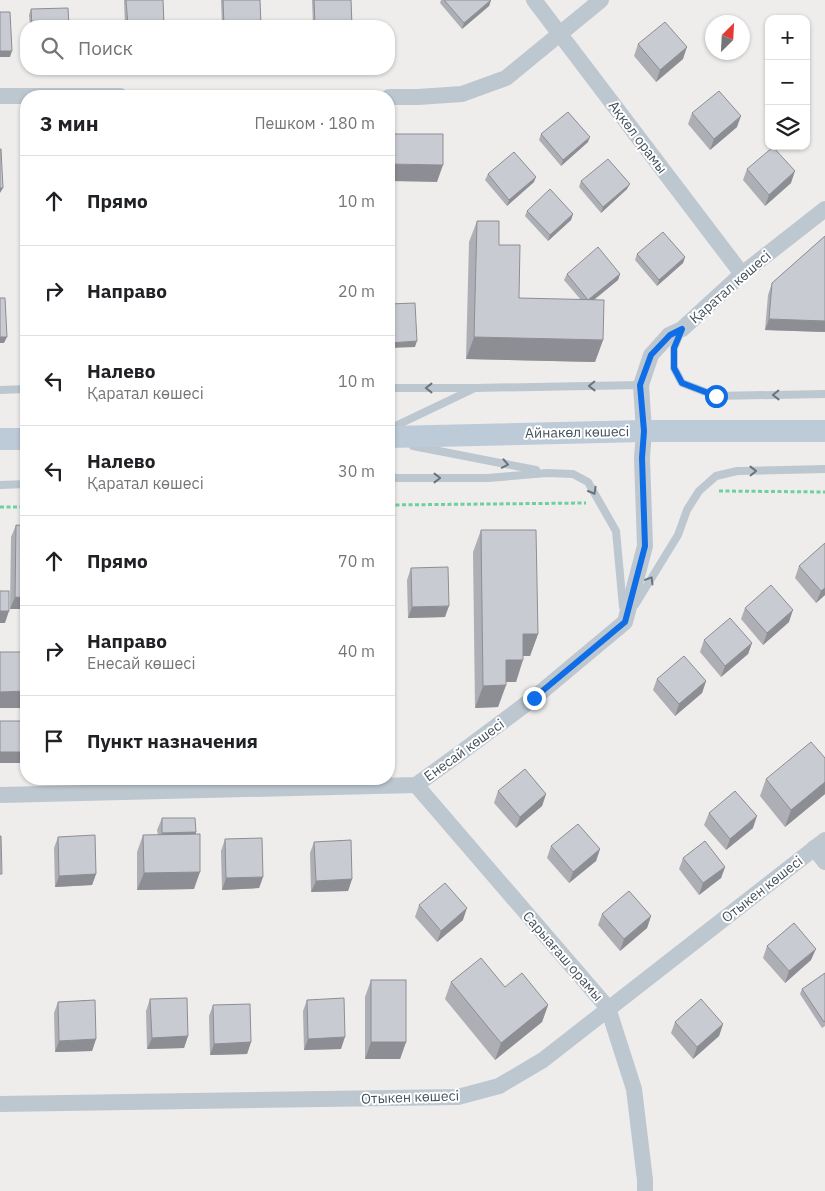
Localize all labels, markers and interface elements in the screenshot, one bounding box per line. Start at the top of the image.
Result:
north arrow [705,15,750,60]
map controls [765,15,810,150]
button: + [765,15,810,60]
search box [20,20,395,75]
icon: search [38,34,66,62]
text: Поиск [78,36,133,60]
button: − [765,60,810,105]
street label: Ақкөл орамы [605,97,671,177]
button: layers [765,105,810,150]
text: 3 мин [40,109,99,137]
text: Пешком · 180 m [254,113,375,133]
icon: ahead [40,187,68,215]
text: Прямо [87,189,148,213]
text: 10 m [338,191,375,211]
street label: Қаратал көшесі [686,247,774,327]
icon: right [40,277,68,305]
text: Направо [87,279,167,303]
text: 20 m [338,281,375,301]
text: Налево [87,359,156,383]
icon: left [40,367,68,395]
text: 10 m [338,371,375,391]
one-way arrow [588,381,596,391]
text: Қаратал көшесі [87,383,204,403]
one-way arrow [425,383,433,393]
route start [705,385,728,408]
one-way arrow [772,390,780,400]
street label: Айнакөл көшесі [525,422,629,442]
text: Налево [87,449,156,473]
icon: left [40,457,68,485]
one-way arrow [501,459,510,469]
text: 30 m [338,461,375,481]
one-way arrow [749,465,757,476]
text: Қаратал көшесі [87,473,204,493]
one-way arrow [434,473,442,483]
one-way arrow [586,485,596,494]
icon: ahead [40,547,68,575]
text: Прямо [87,549,148,573]
text: 70 m [338,551,375,571]
one-way arrow [644,577,654,586]
text: Направо [87,629,167,653]
icon: right [40,637,68,665]
text: 40 m [338,641,375,661]
text: Енесай көшесі [87,653,195,673]
route end [523,687,546,710]
street label: Енесай көшесі [420,715,508,785]
icon: arrive [40,727,68,755]
text: Пункт назначения [87,729,258,753]
street label: Отыкен көшесі [718,852,806,926]
street label: Сарыағаш орамы [519,907,607,1005]
street label: Отыкен көшесі [361,1086,459,1108]

